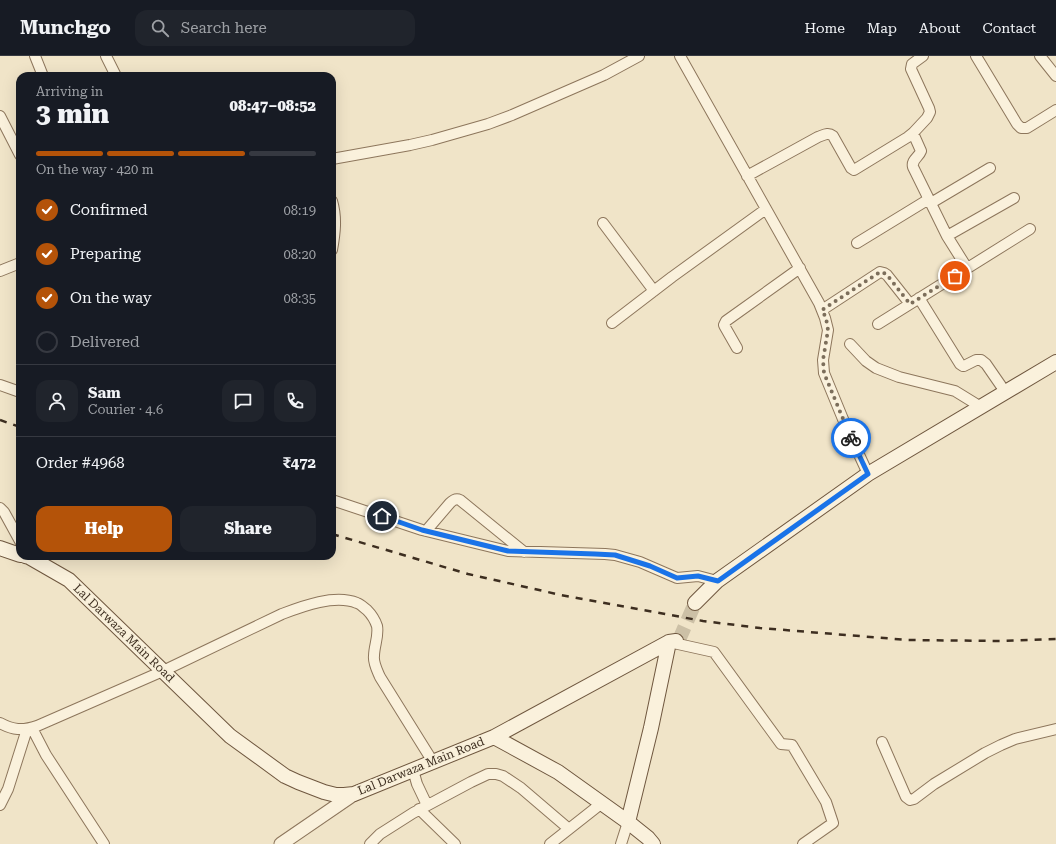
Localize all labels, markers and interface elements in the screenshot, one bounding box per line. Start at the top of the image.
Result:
search box [135,10,415,46]
text: Munchgo [20,16,111,39]
icon: search [149,17,171,39]
text: Search here [181,19,267,37]
text: Home [804,20,845,36]
text: Map [867,20,897,36]
text: About [919,20,961,36]
text: Contact [983,20,1036,36]
text: Arriving in [36,84,103,99]
text: 08:47–08:52 [230,97,316,115]
text: 3 min [36,99,109,129]
text: On the way · 420 m [36,162,153,177]
icon: check [36,199,58,221]
text: Confirmed [70,201,148,219]
text: 08:19 [284,203,316,218]
icon: check [36,243,58,265]
text: Preparing [70,245,141,263]
text: 08:20 [284,247,316,262]
pin [938,259,972,293]
icon: bag [944,265,966,287]
icon: check [36,287,58,309]
text: On the way [70,289,152,307]
text: 08:35 [284,291,316,306]
text: Delivered [70,333,140,351]
button: person [36,380,78,422]
button: chat [222,380,264,422]
button: phone [274,380,316,422]
text: Sam [88,384,121,402]
text: Courier · 4.6 [88,402,163,417]
courier [831,418,871,458]
icon: bike [840,427,862,449]
text: Order #4968 [36,454,125,472]
text: ₹472 [282,454,316,472]
pin [365,499,399,533]
icon: home [371,505,393,527]
button: Help [36,506,172,552]
button: Share [180,506,316,552]
street label: Lal Darwaza Main Road [71,581,178,685]
street label: Lal Darwaza Main Road [356,734,487,798]

